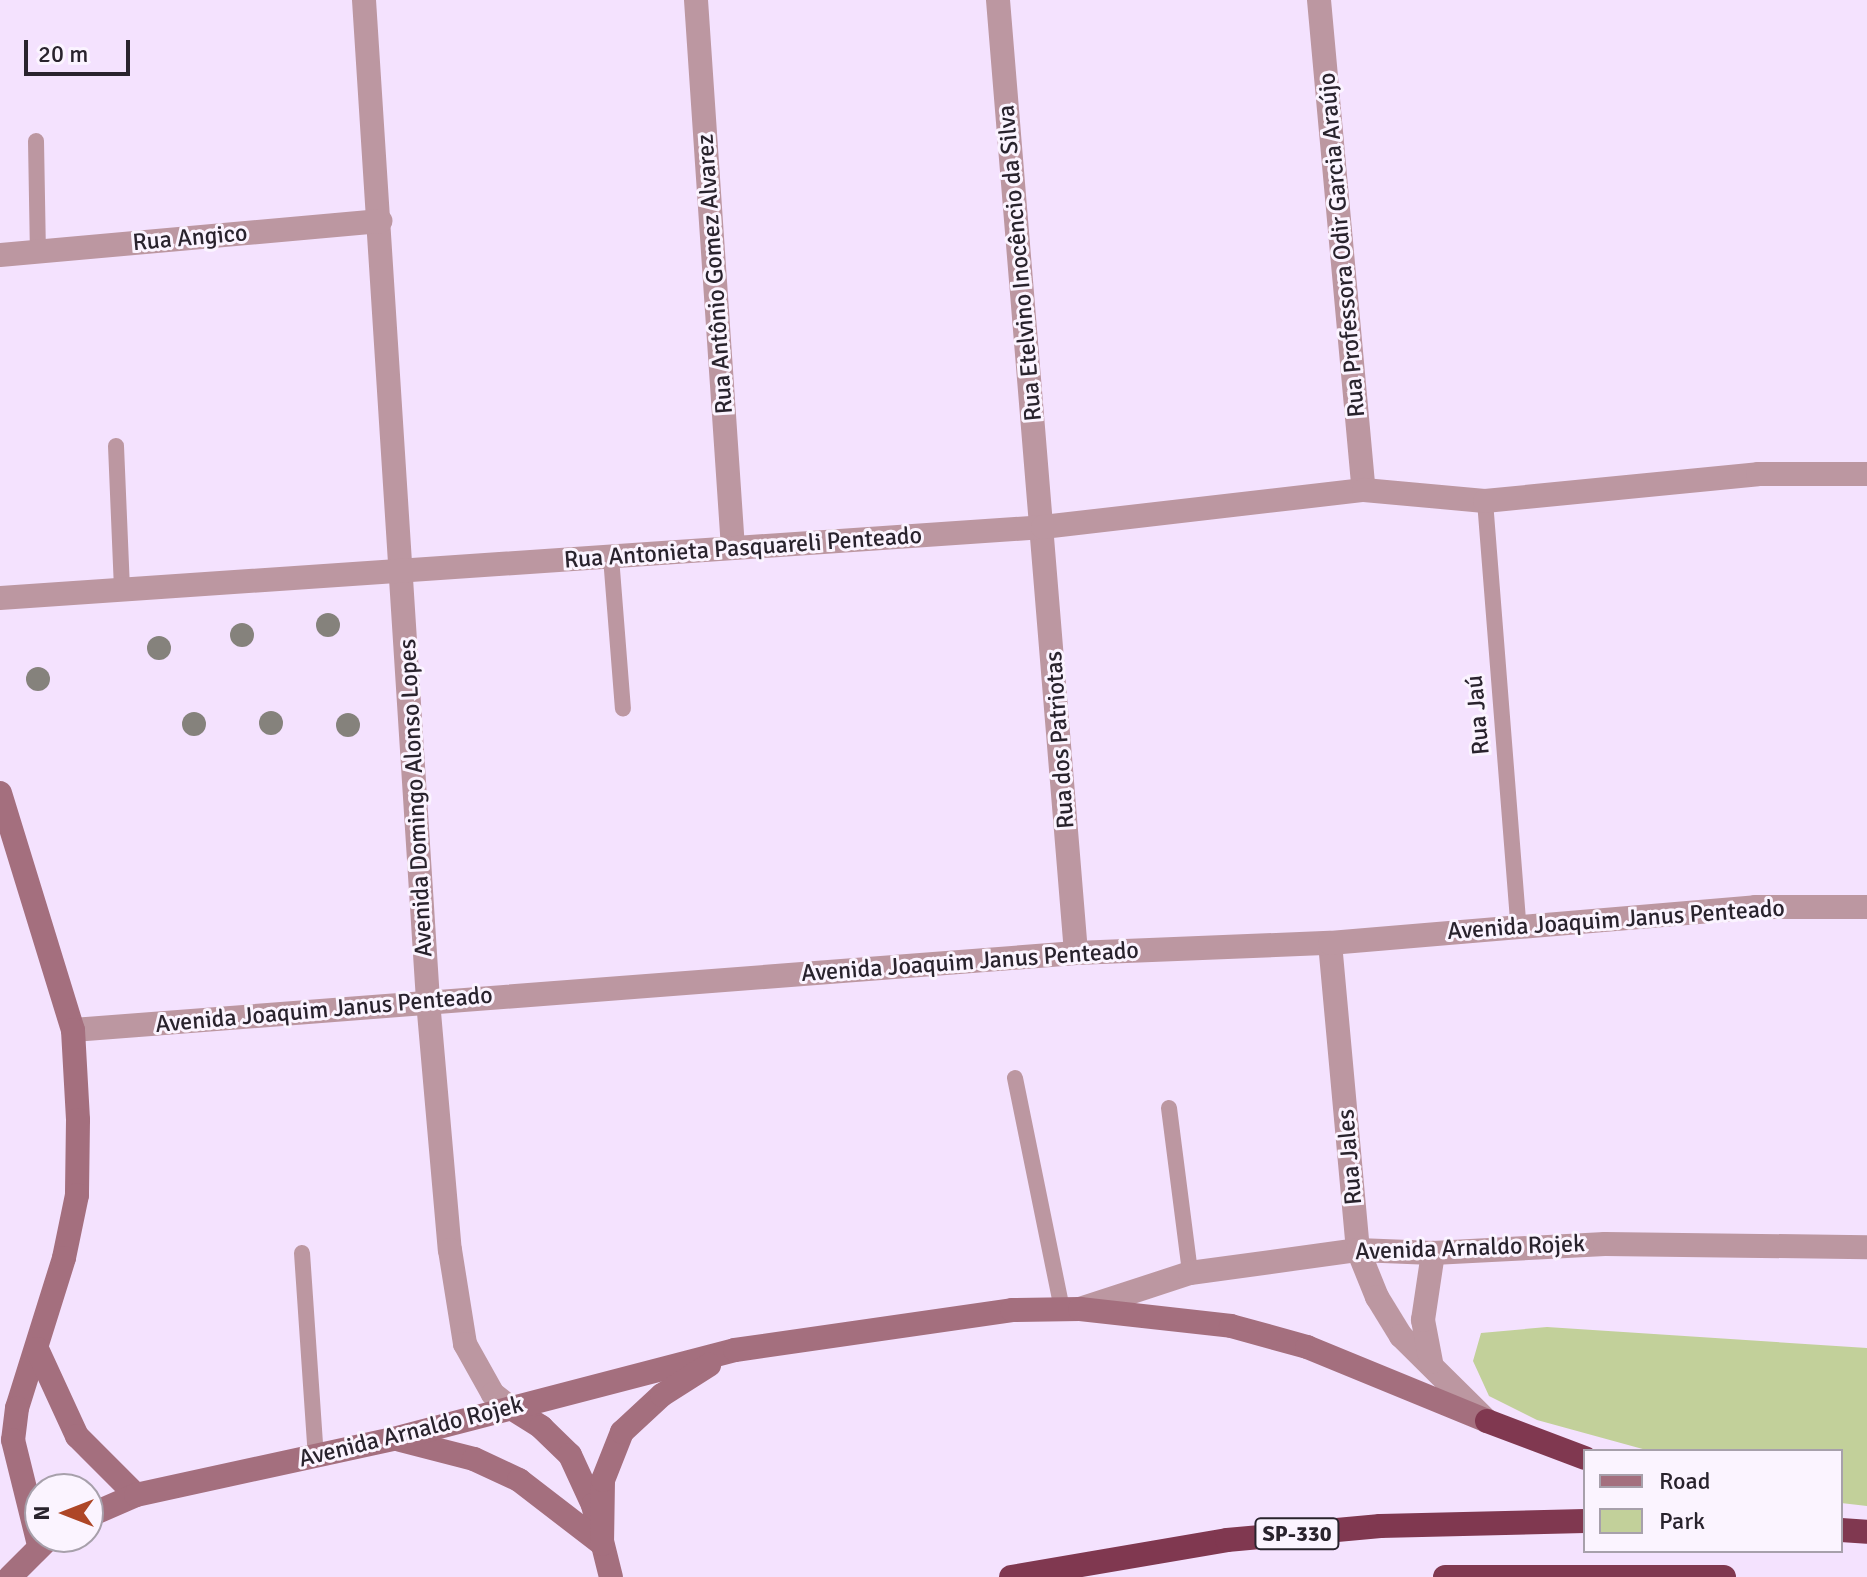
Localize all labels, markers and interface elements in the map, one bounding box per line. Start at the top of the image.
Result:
scale bar [28,24,134,74]
text: 20 m [38,39,88,69]
street label: Rua Professora Odir Garcia Araújo [1313,71,1371,419]
street label: Rua Etelvino Inocêncio da Silva [992,104,1048,422]
street label: Rua Antônio Gomez Alvarez [691,133,739,415]
street label: Rua Angico [131,219,249,257]
street label: Rua Antonieta Pasquareli Penteado [563,521,923,575]
street label: Avenida Domingo Alonso Lopes [393,638,439,958]
street label: Rua dos Patriotas [1039,650,1081,830]
street label: Rua Jaú [1460,674,1496,756]
street label: Avenida Joaquim Janus Penteado [1446,894,1786,946]
street label: Avenida Joaquim Janus Penteado [800,936,1140,988]
street label: Avenida Joaquim Janus Penteado [154,981,494,1039]
street label: Rua Jales [1331,1108,1369,1206]
street label: Avenida Arnaldo Rojek [1355,1230,1585,1266]
street label: Avenida Arnaldo Rojek [296,1390,526,1474]
legend [1583,1449,1843,1553]
text: Road [1659,1466,1710,1496]
north arrow [24,1473,104,1553]
text: N [28,1505,55,1521]
text: Park [1659,1506,1705,1536]
road number: SP-330 [1253,1516,1341,1552]

